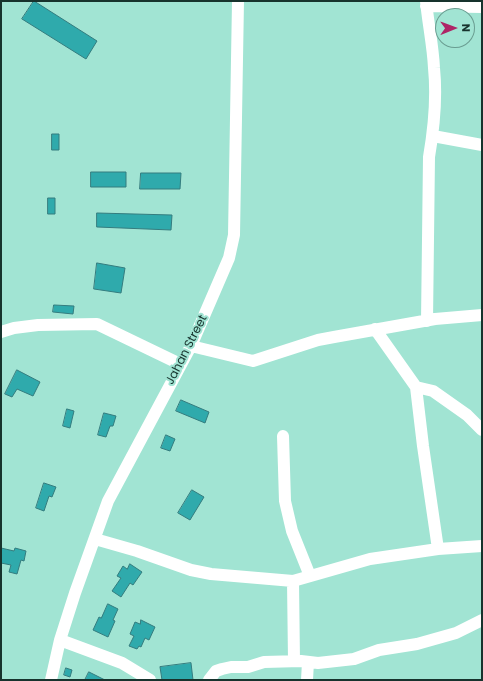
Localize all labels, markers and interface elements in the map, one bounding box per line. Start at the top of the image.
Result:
north arrow [435,8,475,48]
text: N [458,24,474,32]
street label: Jahan Street [163,313,211,387]

